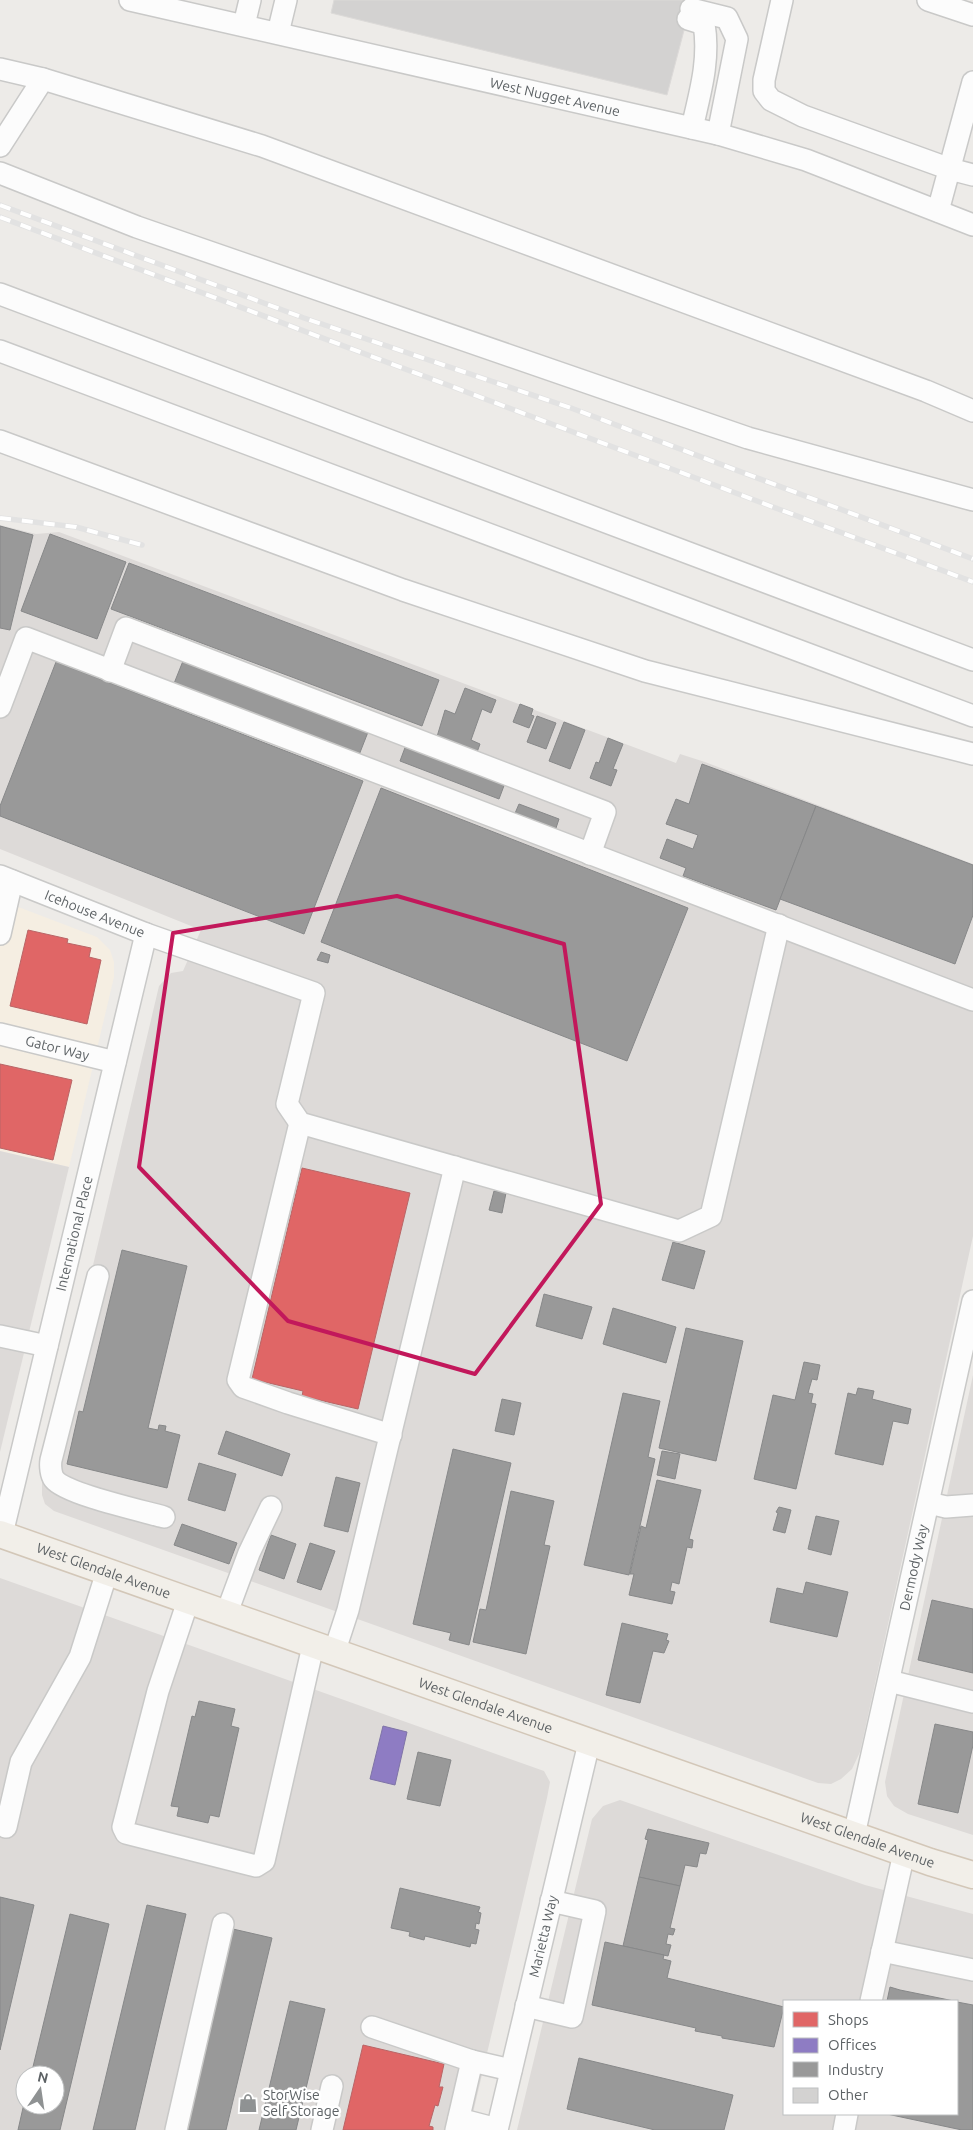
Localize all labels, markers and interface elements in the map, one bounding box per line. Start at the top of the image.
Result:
street label: West Nugget Avenue [488,74,622,119]
street label: Icehouse Avenue [42,887,147,941]
street label: Gator Way [24,1032,91,1064]
street label: International Place [53,1174,96,1293]
street label: Dermody Way [896,1523,931,1612]
street label: West Glendale Avenue [34,1540,173,1602]
street label: West Glendale Avenue [416,1674,555,1736]
street label: West Glendale Avenue [798,1809,937,1871]
street label: Marietta Way [526,1894,561,1979]
legend [783,2000,958,2115]
text: Shops [828,2011,869,2028]
text: Offices [828,2036,876,2053]
text: Industry [828,2061,883,2078]
north arrow [15,2065,65,2115]
text: N [36,2068,50,2086]
text: Other [828,2086,868,2103]
place label: StorWise Self Storage [263,2087,340,2119]
shop icon: StorWise Self Storage [237,2092,259,2114]

